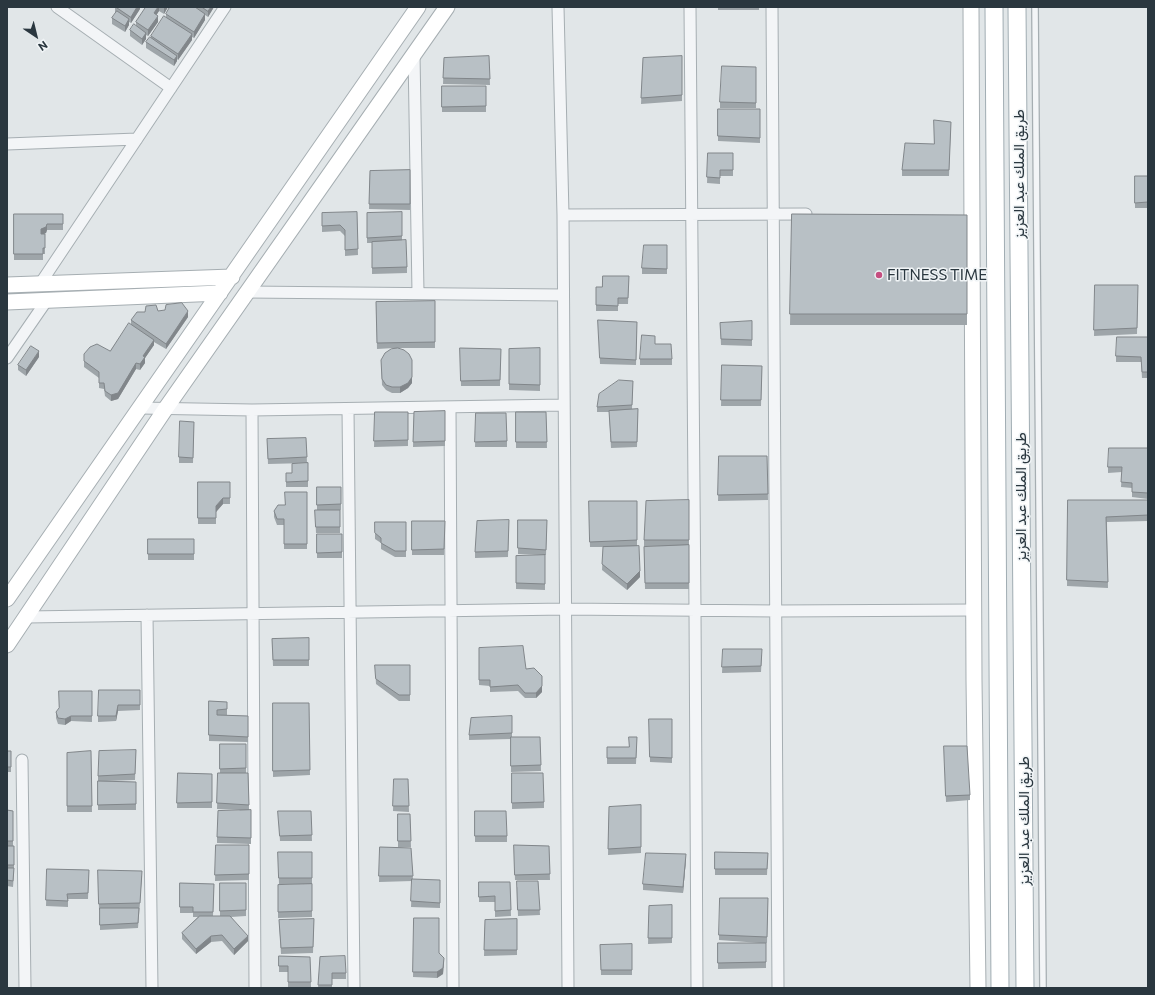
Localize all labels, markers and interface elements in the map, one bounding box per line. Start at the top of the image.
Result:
north arrow [16,16,56,56]
text: N [36,39,50,54]
street label: طريق الملك عبد العزيز [1010,109,1028,239]
place label: FITNESS TIME [887,266,987,284]
marker: FITNESS TIME [874,270,884,280]
street label: طريق الملك عبد العزيز [1012,432,1030,562]
street label: طريق الملك عبد العزيز [1015,756,1033,886]

